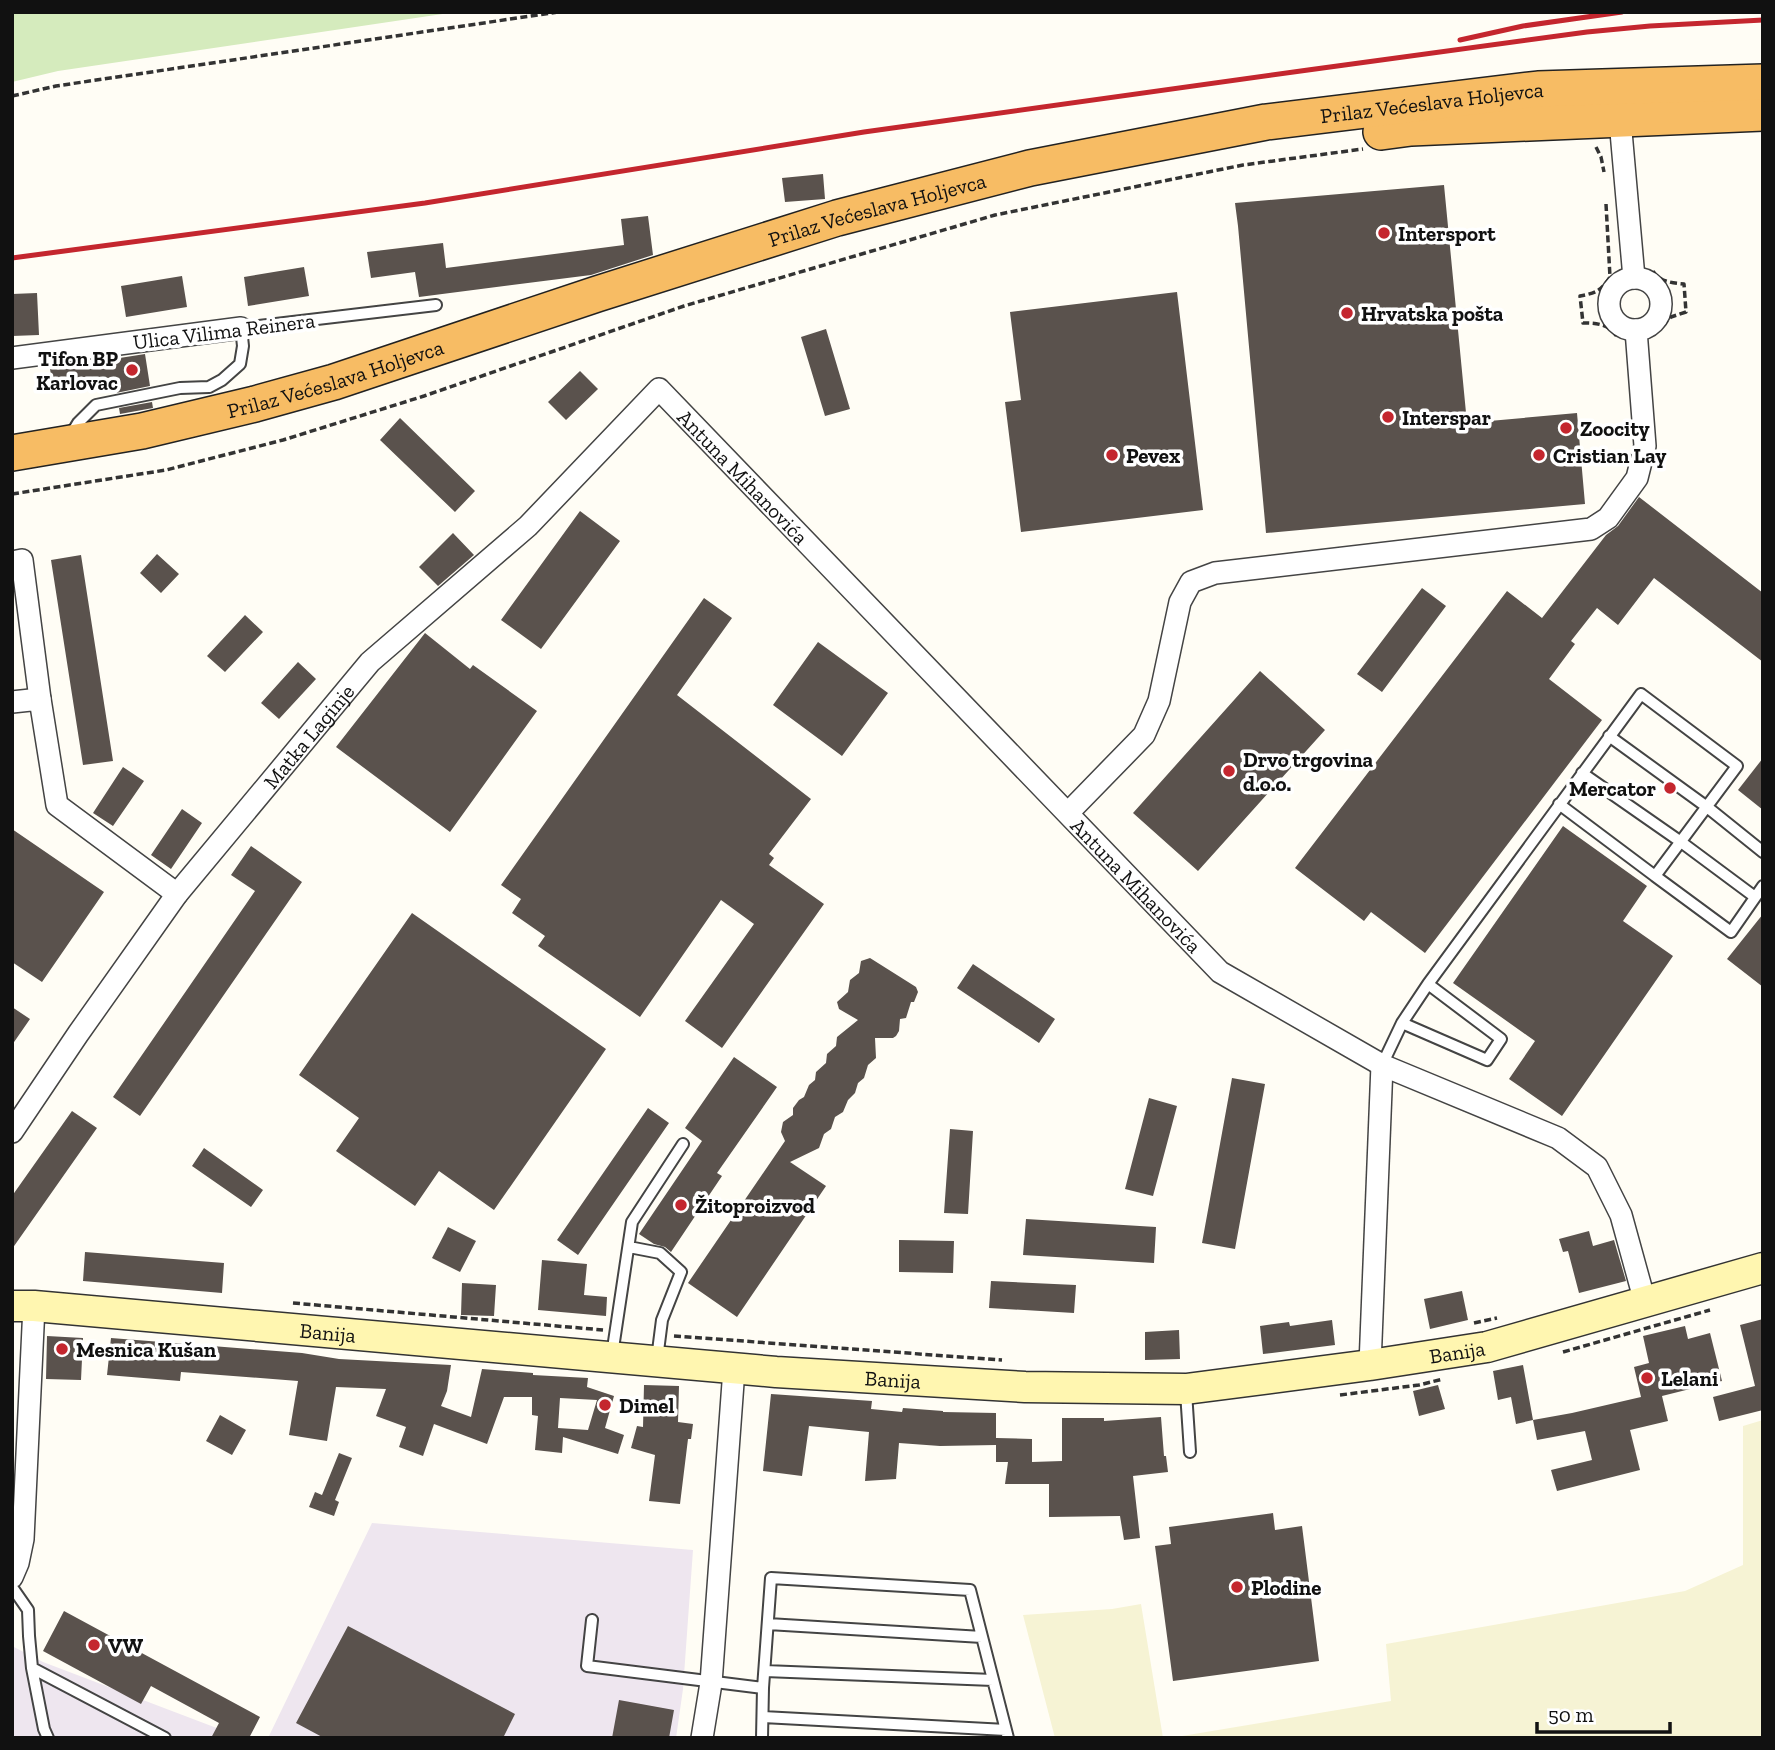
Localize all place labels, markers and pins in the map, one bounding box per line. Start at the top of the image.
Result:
place label: Intersport [1398,221,1496,246]
marker: Intersport [1376,225,1392,241]
place label: Hrvatska pošta [1361,301,1504,326]
marker: Hrvatska pošta [1339,305,1355,321]
place label: Tifon BP Karlovac [36,346,118,395]
marker: Tifon BP Karlovac [124,362,140,378]
place label: Interspar [1402,405,1491,430]
marker: Interspar [1380,409,1396,425]
place label: Zoocity [1580,416,1650,441]
marker: Zoocity [1558,420,1574,436]
place label: Pevex [1126,443,1180,468]
place label: Cristian Lay [1553,443,1666,468]
marker: Pevex [1104,447,1120,463]
marker: Cristian Lay [1531,447,1547,463]
place label: Drvo trgovina d.o.o. [1243,747,1374,796]
marker: Drvo trgovina d.o.o. [1221,763,1237,779]
place label: Mercator [1569,776,1656,801]
marker: Mercator [1662,780,1678,796]
place label: Žitoproizvod [695,1193,815,1218]
marker: Žitoproizvod [673,1197,689,1213]
place label: Mesnica Kušan [76,1337,217,1362]
marker: Mesnica Kušan [54,1341,70,1357]
place label: Lelani [1661,1366,1718,1391]
marker: Lelani [1639,1370,1655,1386]
place label: Dimel [619,1393,674,1418]
marker: Dimel [597,1397,613,1413]
place label: Plodine [1251,1575,1321,1600]
marker: Plodine [1229,1579,1245,1595]
place label: VW [108,1633,143,1658]
marker: VW [86,1637,102,1653]

